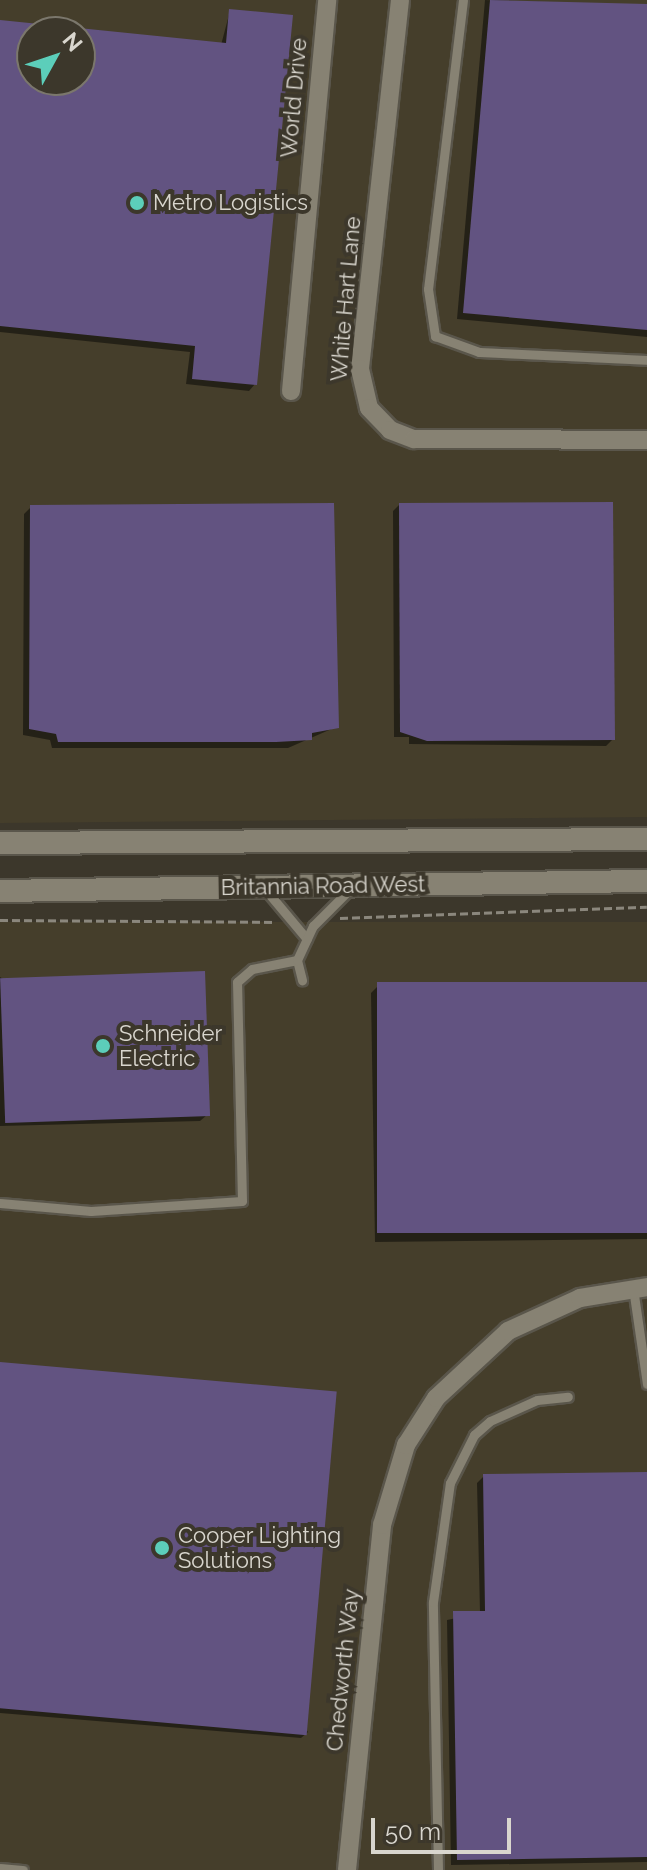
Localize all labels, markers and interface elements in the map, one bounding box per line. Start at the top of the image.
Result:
north arrow [16,16,96,96]
text: N [57,27,88,57]
street label: World Drive [276,37,312,159]
place label: Metro Logistics [153,190,308,216]
marker: Metro Logistics [128,194,146,212]
street label: White Hart Lane [326,215,366,383]
street label: Britannia Road West [220,871,426,901]
place label: Schneider Electric [119,1020,222,1072]
marker: Schneider Electric [94,1037,112,1055]
place label: Cooper Lighting Solutions [178,1522,342,1574]
marker: Cooper Lighting Solutions [153,1539,171,1557]
street label: Chedworth Way [321,1587,365,1753]
scale bar [375,1802,515,1852]
text: 50 m [385,1817,441,1846]

